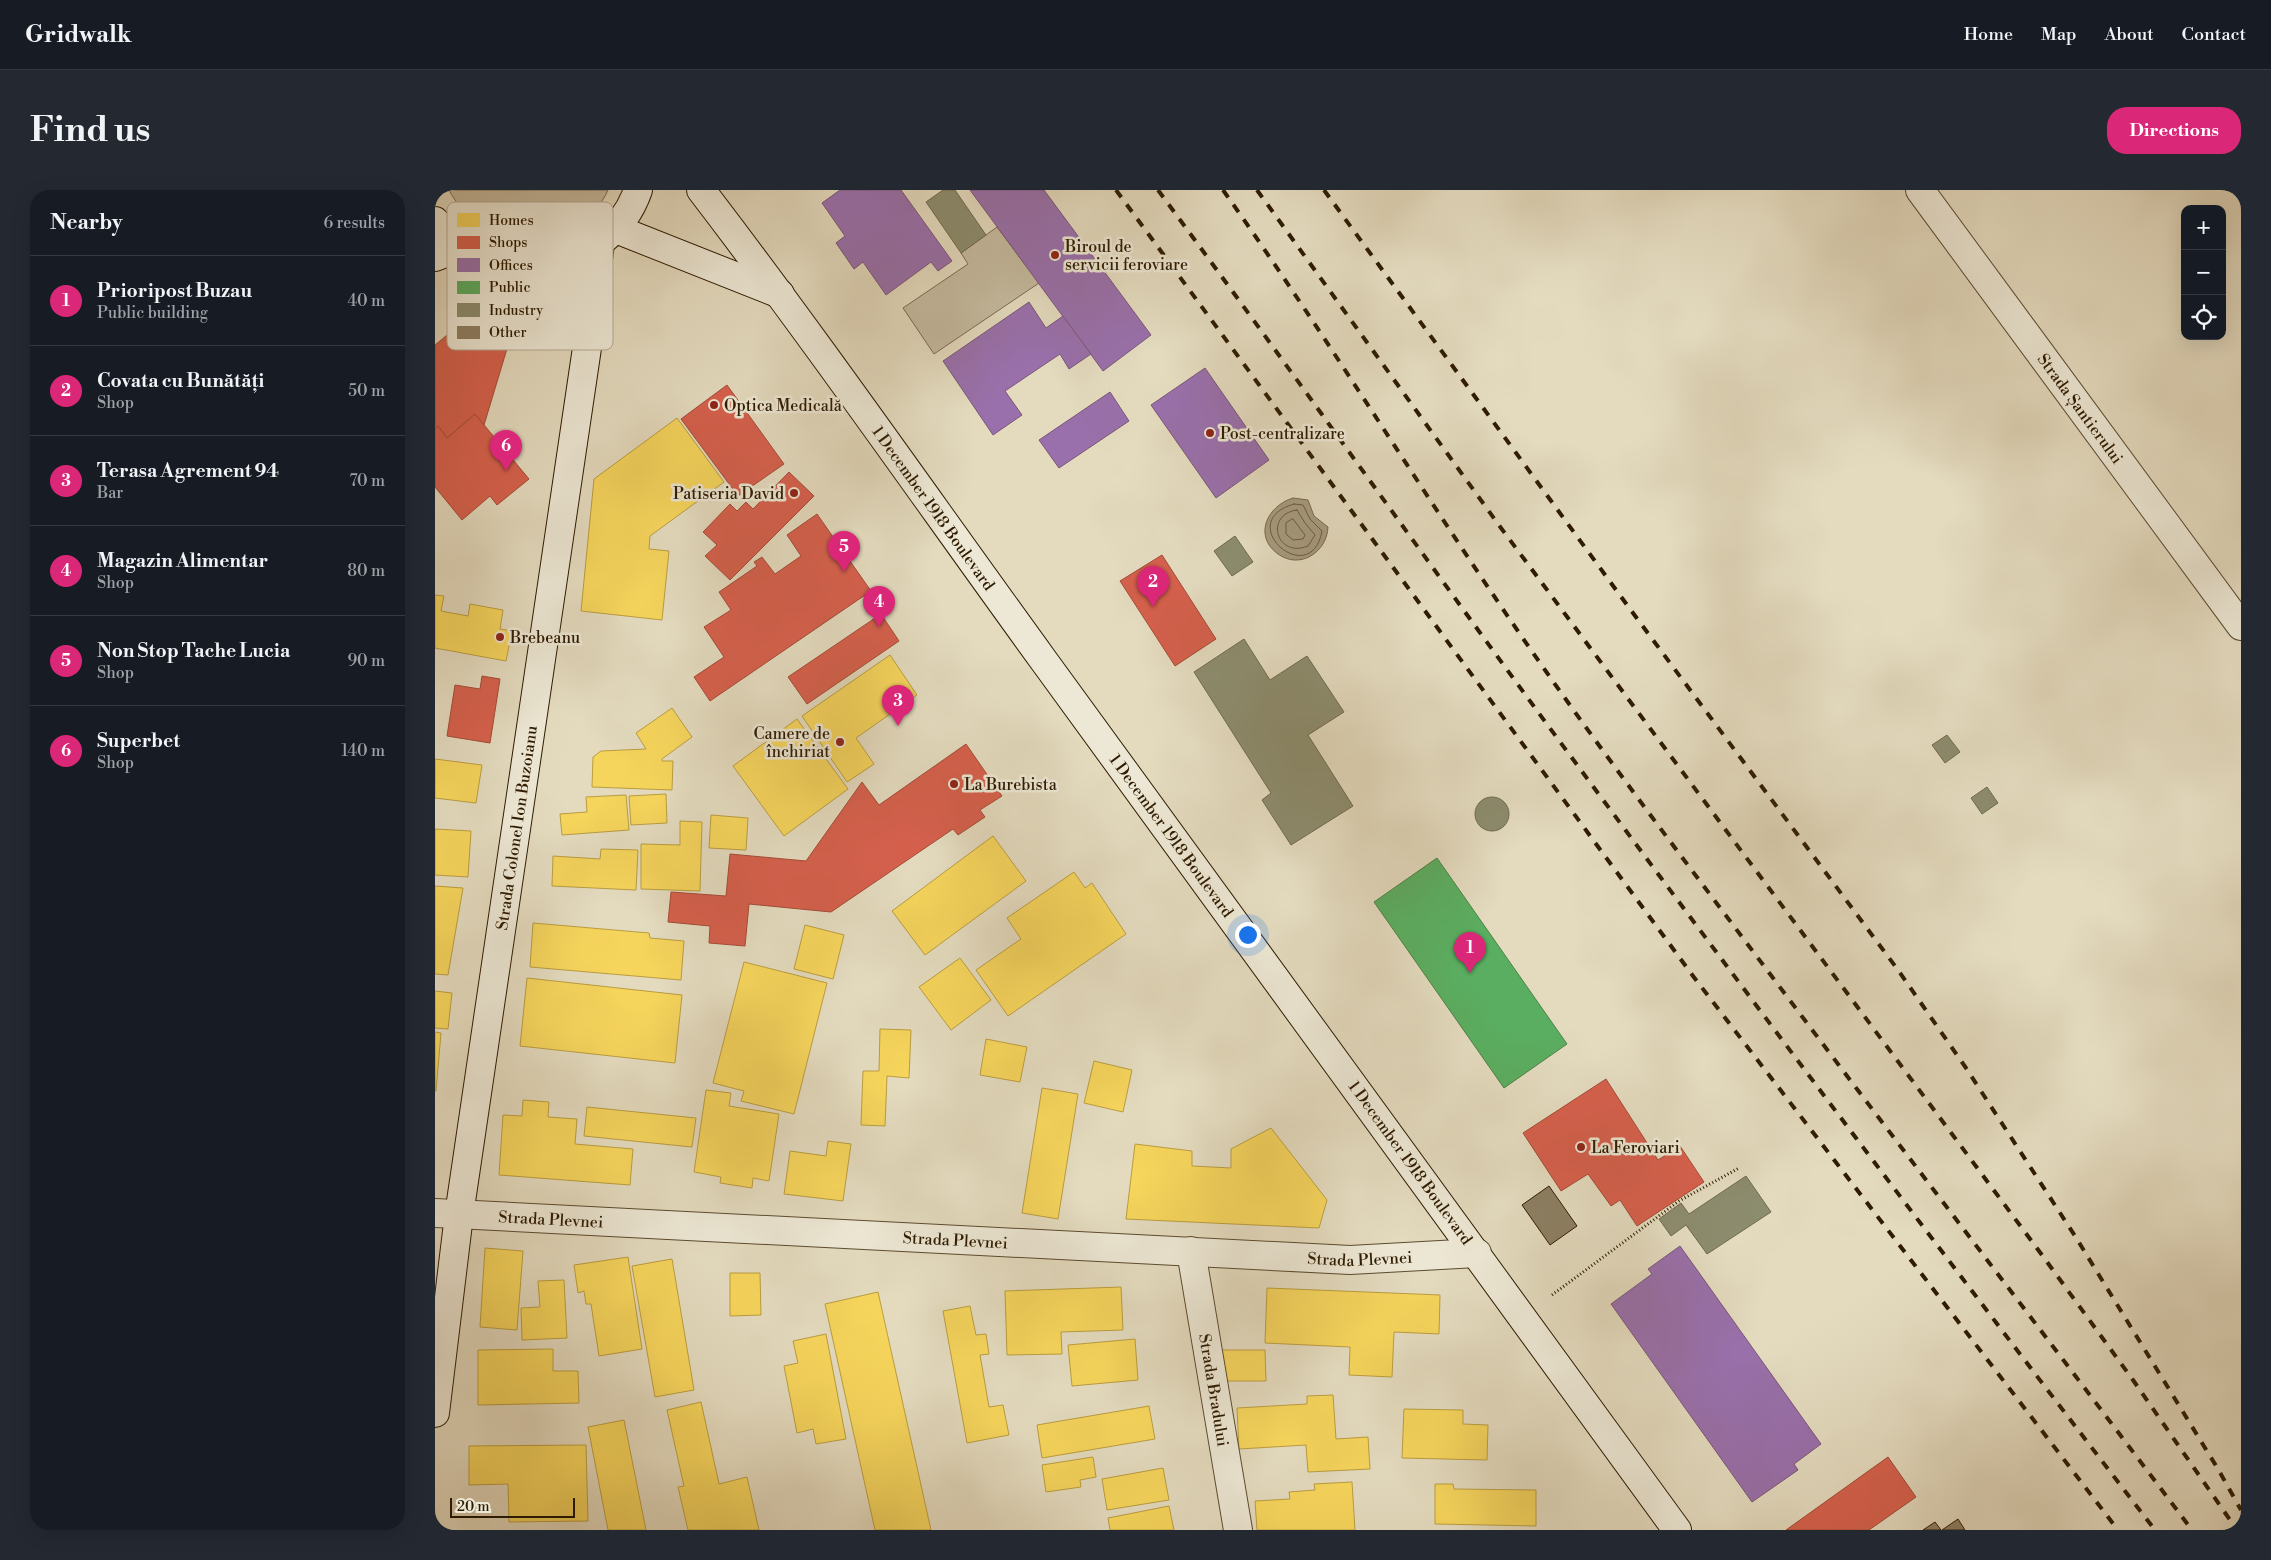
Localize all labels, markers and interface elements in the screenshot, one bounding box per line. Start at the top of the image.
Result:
text: Gridwalk [25,20,132,50]
text: Home [1964,23,2013,46]
text: Map [2041,23,2077,46]
text: About [2105,23,2154,46]
text: Contact [2182,23,2246,46]
button: Directions [2107,107,2241,154]
text: Find us [30,109,150,152]
legend [447,202,613,350]
map controls [2181,205,2226,340]
button: + [2181,205,2226,250]
text: Nearby [50,210,123,236]
text: Homes [489,212,534,230]
text: 6 results [324,213,385,233]
text: Shops [489,234,527,252]
place label: Biroul de servicii feroviare [1064,237,1188,275]
marker: Biroul de servicii feroviare [1049,249,1061,261]
button: − [2181,250,2226,295]
text: Offices [489,257,533,275]
text: Prioripost Buzau [97,279,252,303]
text: Public [489,279,530,297]
text: 1 [62,291,70,311]
text: 40 m [348,291,385,311]
button: locate [2181,295,2226,340]
text: Industry [489,302,543,320]
text: Public building [97,303,208,323]
text: Other [489,324,527,342]
street label: Strada Șantierului [2033,350,2127,468]
text: Covata cu Bunătăți [97,369,264,393]
text: 2 [61,381,71,401]
text: 50 m [348,381,385,401]
text: Shop [97,393,134,413]
place label: Optica Medicală [724,396,843,416]
marker: Optica Medicală [708,399,720,411]
street label: 1 December 1918 Boulevard [867,422,999,595]
place label: Post-centralizare [1220,424,1345,444]
marker: Post-centralizare [1204,427,1216,439]
pin: 6 [490,430,522,471]
text: Terasa Agrement 94 [97,459,279,483]
text: 3 [61,471,71,491]
text: 70 m [349,471,385,491]
text: Bar [97,483,123,503]
place label: Patiseria David [673,484,784,504]
marker: Patiseria David [788,487,800,499]
pin: 5 [828,531,860,572]
text: Magazin Alimentar [97,549,268,573]
text: 4 [61,561,71,581]
text: 80 m [347,561,385,581]
pin: 2 [1137,566,1169,607]
text: Shop [97,573,134,593]
pin: 4 [863,586,895,627]
place label: Brebeanu [509,628,580,648]
marker: Brebeanu [494,631,506,643]
text: Non Stop Tache Lucia [97,639,290,663]
text: 5 [61,651,71,671]
text: 90 m [347,651,385,671]
text: Shop [97,663,134,683]
pin: 3 [882,685,914,726]
street label: Strada Colonel Ion Buzoianu [492,724,542,932]
place label: Camere de închiriat [753,724,830,762]
text: Superbet [97,729,180,753]
marker: Camere de închiriat [834,736,846,748]
text: 6 [61,741,71,761]
text: 140 m [341,741,385,761]
street label: 1 December 1918 Boulevard [1105,750,1238,922]
text: Shop [97,753,134,773]
place label: La Burebista [964,775,1058,795]
marker: La Burebista [948,778,960,790]
your location [1235,922,1261,948]
pin: 1 [1454,932,1486,973]
street label: 1 December 1918 Boulevard [1344,1077,1476,1249]
place label: La Feroviari [1591,1138,1680,1158]
marker: La Feroviari [1575,1141,1587,1153]
street label: Strada Plevnei [498,1207,604,1233]
street label: Strada Plevnei [902,1228,1008,1253]
street label: Strada Plevnei [1307,1248,1413,1271]
street label: Strada Bradului [1194,1332,1233,1448]
scale bar [450,1495,575,1518]
text: 20 m [457,1498,489,1516]

